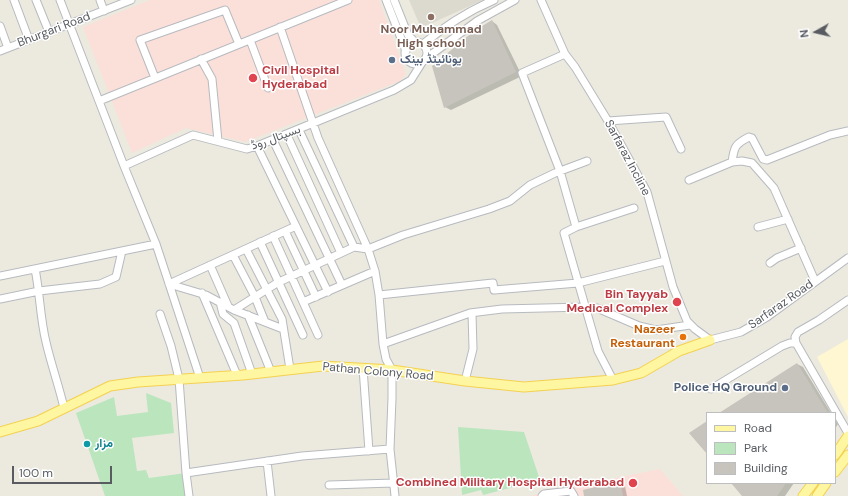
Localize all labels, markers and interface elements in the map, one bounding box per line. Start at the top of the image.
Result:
street label: Bhurgari Road [15,9,93,51]
marker: Noor Muhammad High school [426,12,436,22]
north arrow [796,12,836,52]
place label: Noor Muhammad High school [380,23,482,51]
text: N [797,29,812,39]
place label: یونائیٹڈ بینک [400,53,462,67]
marker: یونائیٹڈ بینک [387,55,397,65]
place label: Civil Hospital Hyderabad [262,64,339,92]
marker: Civil Hospital Hyderabad [247,72,259,84]
street label: Sarfaraz Incline [601,118,653,198]
street label: ہسپتال روڈ [249,122,303,154]
street label: Sarfaraz Road [746,277,816,333]
place label: Bin Tayyab Medical Complex [566,288,668,316]
marker: Bin Tayyab Medical Complex [671,296,683,308]
place label: Nazeer Restaurant [610,323,675,351]
marker: Nazeer Restaurant [678,332,688,342]
street label: Pathan Colony Road [322,360,434,384]
place label: Police HQ Ground [674,381,777,395]
marker: Police HQ Ground [780,383,790,393]
legend [706,412,836,484]
text: Road [744,420,772,436]
place label: مزار [95,437,113,451]
marker: مزار [82,439,92,449]
text: Park [744,440,768,456]
scale bar [14,458,114,484]
text: Building [744,460,788,476]
text: 100 m [19,465,53,481]
place label: Combined Military Hospital Hyderabad [396,476,624,490]
marker: Combined Military Hospital Hyderabad [627,477,639,489]

